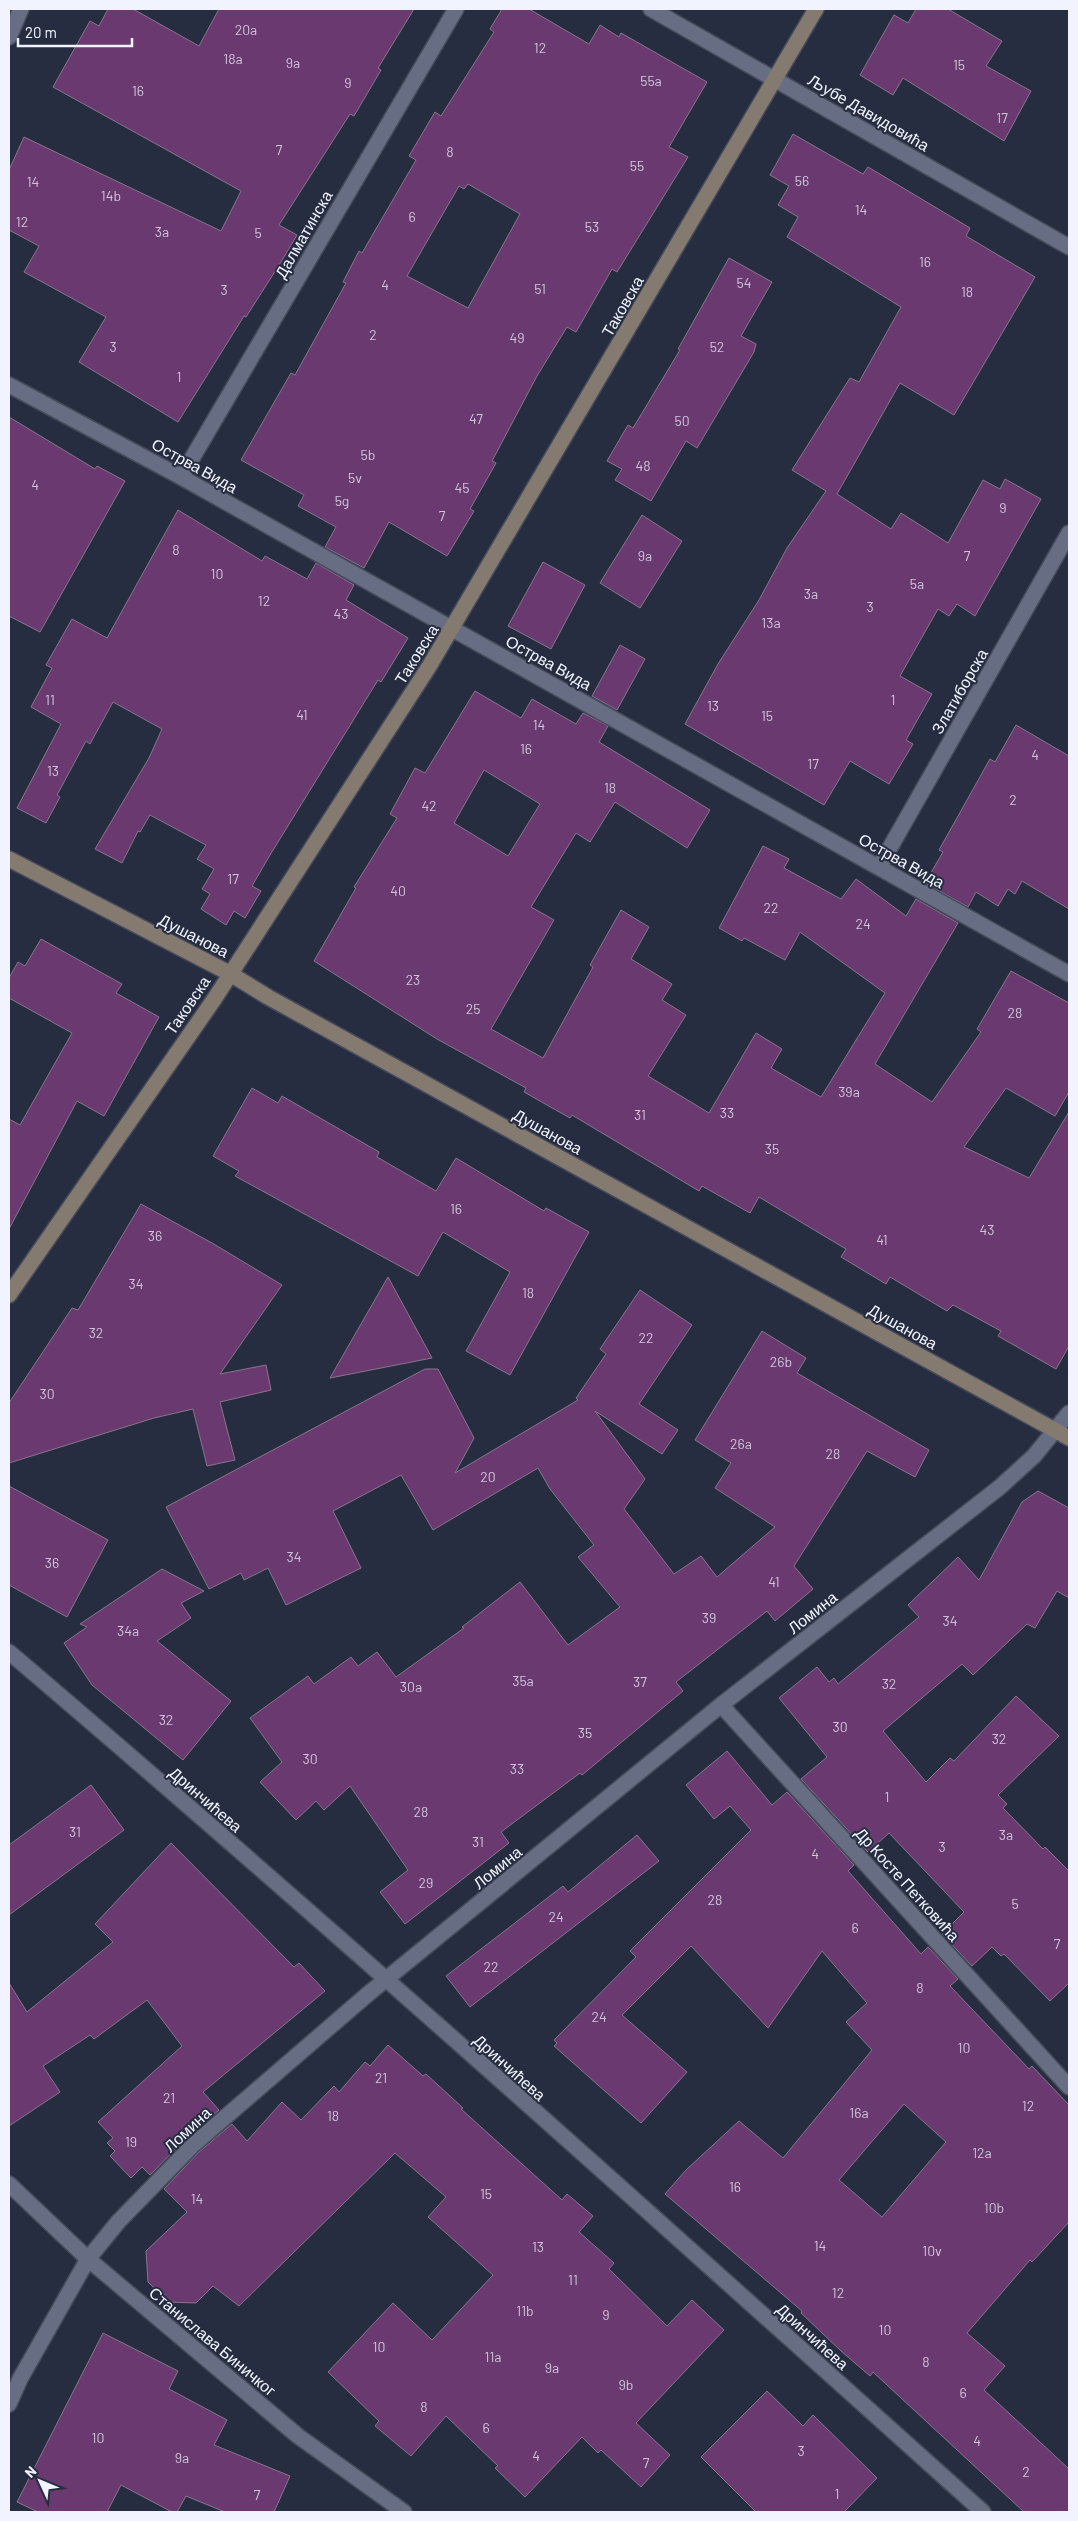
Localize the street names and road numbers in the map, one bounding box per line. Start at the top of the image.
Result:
street label: Љубе Давидовића [805,70,933,154]
street label: Далматинска [270,187,336,281]
street label: Таковска [597,272,647,340]
street label: Острва Вида [149,434,241,496]
street label: Таковска [390,621,442,687]
street label: Острва Вида [503,631,595,693]
street label: Златиборска [927,645,991,737]
street label: Острва Вида [856,829,948,891]
street label: Душанова [156,909,232,961]
street label: Таковска [161,972,214,1038]
street label: Душанова [510,1104,586,1158]
street label: Душанова [865,1299,941,1353]
street label: Ломина [784,1587,840,1637]
street label: Дринчићева [166,1762,246,1836]
street label: Др Косте Петковића [852,1823,964,1945]
street label: Ломина [469,1842,525,1892]
street label: Дринчићева [470,2030,550,2104]
street label: Ломина [160,2103,214,2155]
street label: Станислава Биничког [146,2282,280,2400]
street label: Дринчићева [773,2299,853,2373]

